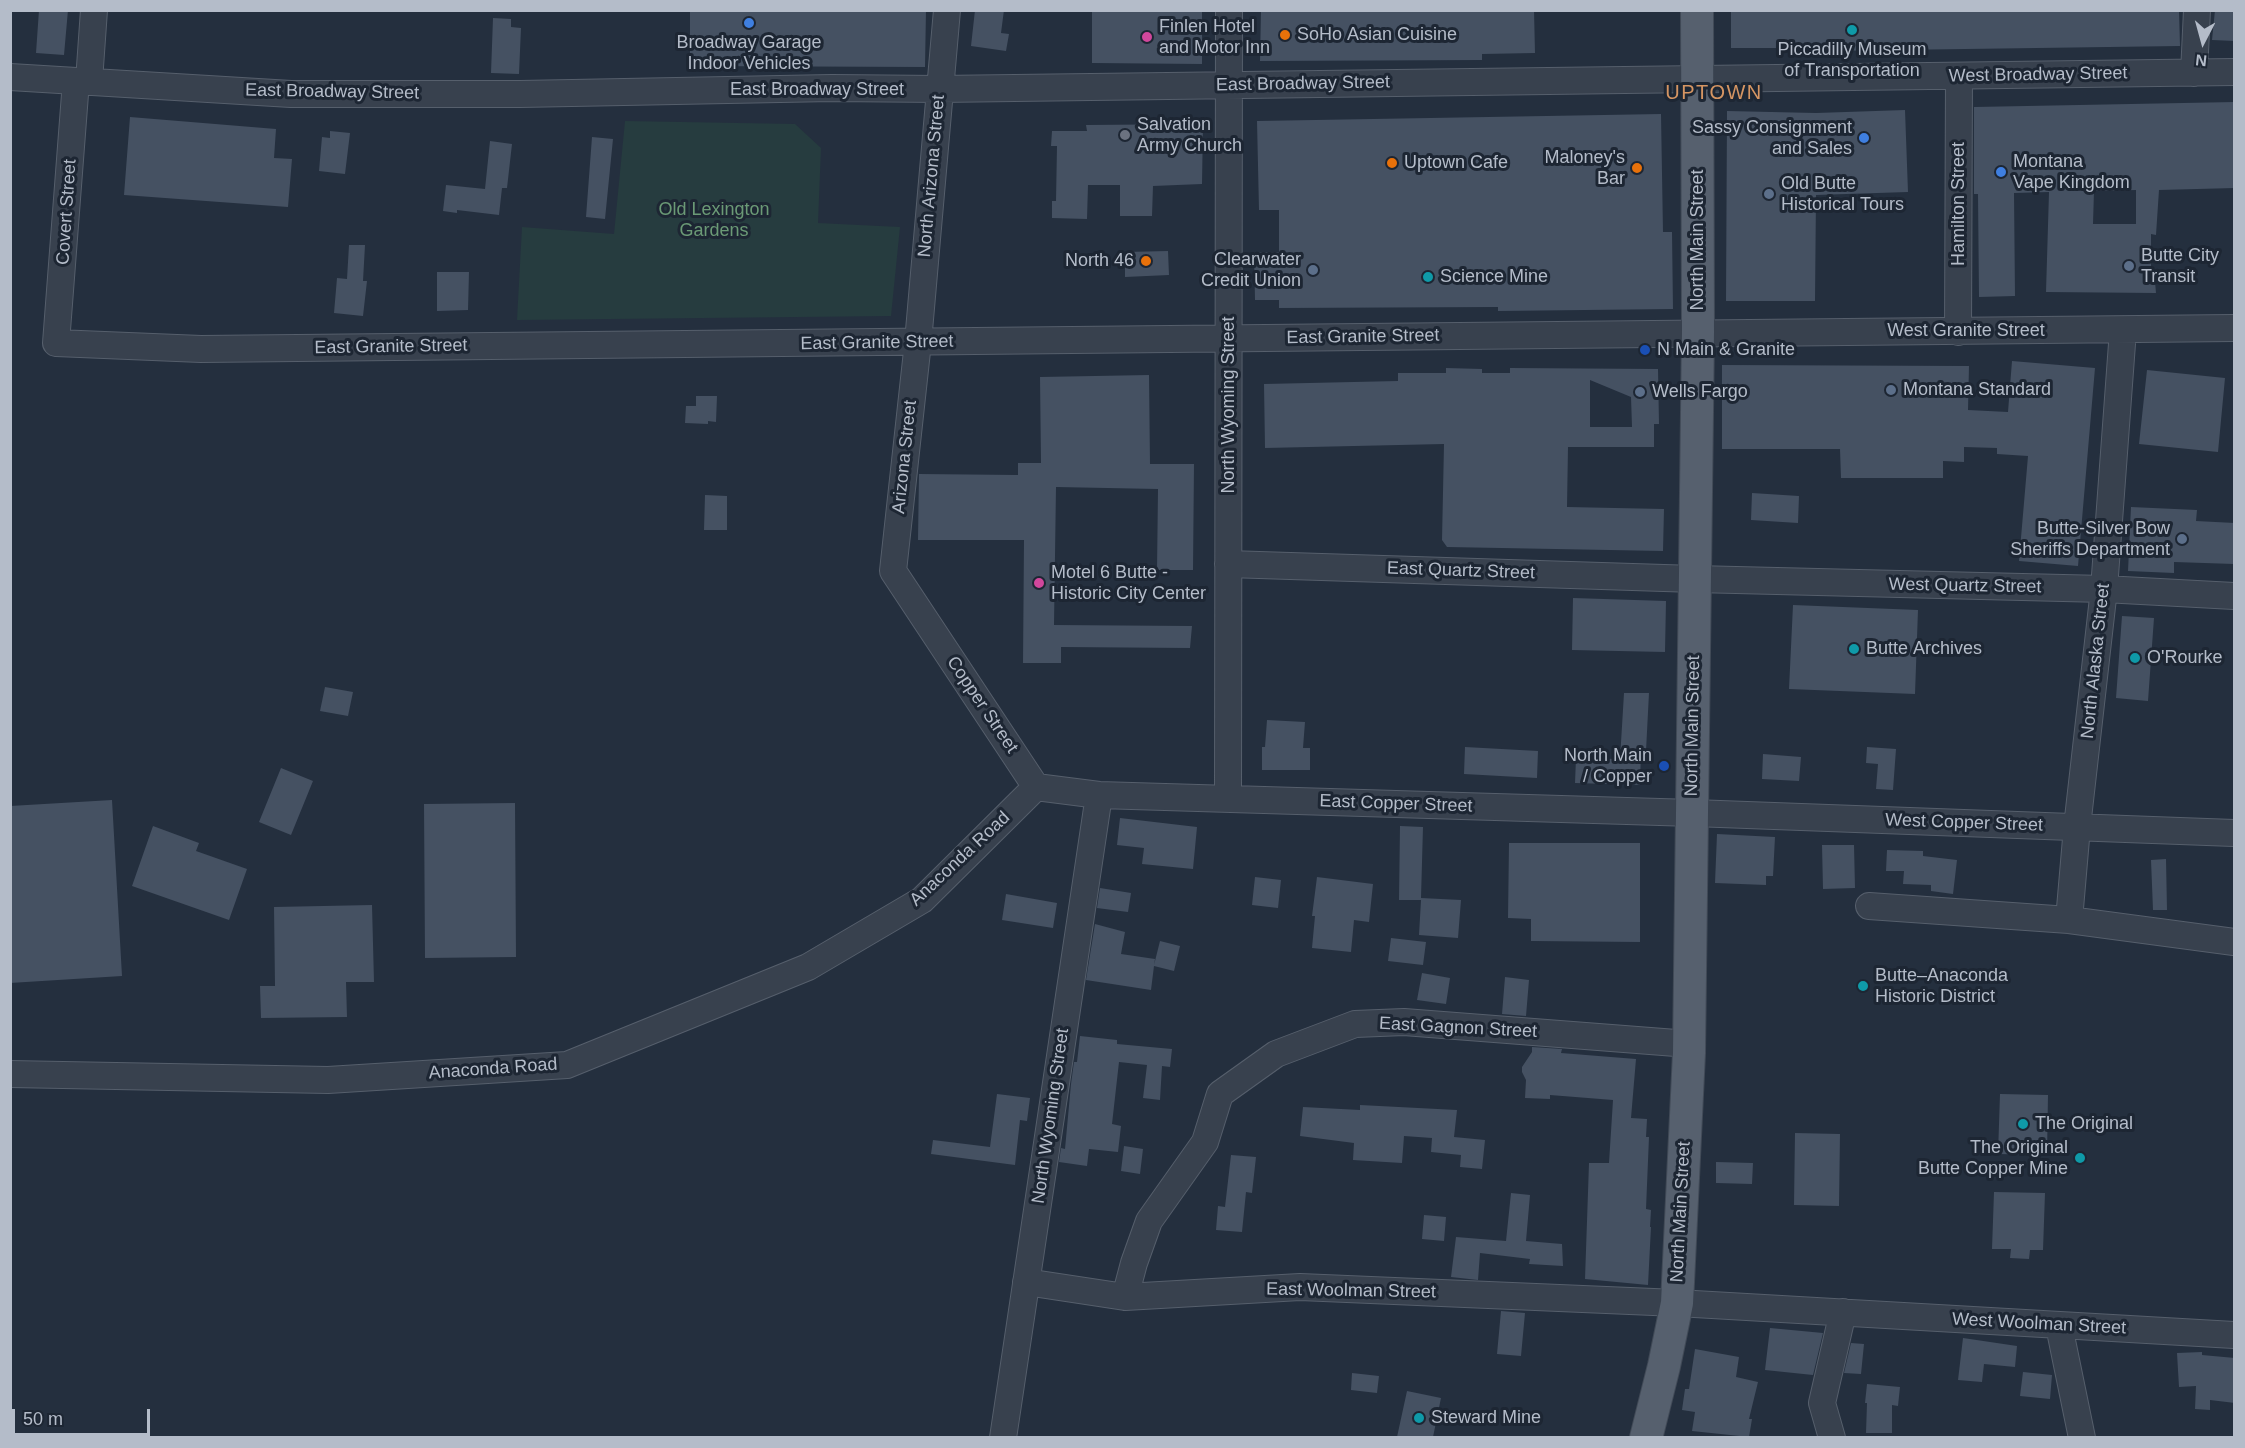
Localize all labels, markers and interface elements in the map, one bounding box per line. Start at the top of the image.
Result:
north arrow [2173,12,2233,72]
marker: Broadway Garage Indoor Vehicles [742,16,756,30]
place label: Finlen Hotel and Motor Inn [1159,16,1270,58]
marker: Piccadilly Museum of Transportation [1845,23,1859,37]
place label: SoHo Asian Cuisine [1297,24,1457,46]
marker: SoHo Asian Cuisine [1278,28,1292,42]
marker: Finlen Hotel and Motor Inn [1140,30,1154,44]
place label: Broadway Garage Indoor Vehicles [676,32,822,74]
place label: Piccadilly Museum of Transportation [1777,39,1927,82]
text: N [2194,51,2208,69]
street label: West Broadway Street [1948,63,2128,87]
street label: East Broadway Street [1216,72,1390,96]
street label: East Broadway Street [730,79,904,101]
street label: East Broadway Street [245,80,419,104]
district label: UPTOWN [1665,81,1763,105]
street label: North Arizona Street [914,94,950,258]
place label: Salvation Army Church [1137,114,1242,156]
place label: Sassy Consignment and Sales [1692,117,1852,160]
marker: Salvation Army Church [1118,128,1132,142]
marker: Sassy Consignment and Sales [1857,131,1871,145]
street label: Hamilton Street [1948,142,1970,266]
place label: Maloney's Bar [1545,147,1625,190]
place label: Montana Vape Kingdom [2013,151,2130,194]
place label: Uptown Cafe [1404,152,1508,174]
marker: Uptown Cafe [1385,156,1399,170]
street label: Covert Street [53,158,81,266]
marker: Maloney's Bar [1630,161,1644,175]
marker: Montana Vape Kingdom [1994,165,2008,179]
street label: North Main Street [1687,169,1709,311]
place label: Old Butte Historical Tours [1781,173,1904,216]
marker: Old Butte Historical Tours [1762,187,1776,201]
park label: Old Lexington Gardens [658,199,770,242]
place label: Butte City Transit [2141,245,2219,288]
place label: Clearwater Credit Union [1201,249,1301,292]
place label: North 46 [1065,250,1134,272]
marker: North 46 [1139,254,1153,268]
marker: Butte City Transit [2122,259,2136,273]
marker: Clearwater Credit Union [1306,263,1320,277]
place label: Science Mine [1440,266,1548,288]
marker: Science Mine [1421,270,1435,284]
street label: North Wyoming Street [1218,317,1240,493]
street label: West Granite Street [1887,320,2045,342]
street label: East Granite Street [1286,325,1440,349]
street label: East Granite Street [800,331,954,355]
street label: East Granite Street [314,335,468,359]
place label: N Main & Granite [1657,339,1795,361]
marker: N Main & Granite [1638,343,1652,357]
place label: Montana Standard [1903,379,2051,401]
place label: Wells Fargo [1652,381,1748,403]
marker: Montana Standard [1884,383,1898,397]
marker: Wells Fargo [1633,385,1647,399]
street label: Arizona Street [888,399,922,515]
place label: Butte-Silver Bow Sheriffs Department [2010,518,2170,560]
marker: Butte-Silver Bow Sheriffs Department [2175,532,2189,546]
street label: East Quartz Street [1387,558,1535,584]
place label: Motel 6 Butte - Historic City Center [1051,562,1206,604]
street label: West Quartz Street [1888,574,2042,598]
marker: Motel 6 Butte - Historic City Center [1032,576,1046,590]
street label: North Alaska Street [2077,582,2115,740]
place label: Butte Archives [1866,638,1982,660]
marker: Butte Archives [1847,642,1861,656]
place label: O'Rourke [2147,647,2222,669]
marker: O'Rourke [2128,651,2142,665]
street label: Copper Street [942,653,1022,757]
street label: North Main Street [1681,655,1705,797]
place label: North Main / Copper [1564,745,1652,788]
marker: North Main / Copper [1657,759,1671,773]
street label: East Copper Street [1319,791,1473,817]
street label: Anaconda Road [905,807,1015,911]
street label: West Copper Street [1885,809,2043,837]
place label: Butte–Anaconda Historic District [1875,965,2008,1008]
marker: Butte–Anaconda Historic District [1856,979,1870,993]
street label: East Gagnon Street [1378,1013,1538,1043]
street label: North Wyoming Street [1028,1027,1074,1205]
street label: Anaconda Road [428,1054,558,1084]
place label: The Original [2035,1113,2133,1135]
marker: The Original [2016,1117,2030,1131]
place label: The Original Butte Copper Mine [1918,1137,2068,1180]
street label: North Main Street [1667,1141,1695,1283]
marker: The Original Butte Copper Mine [2073,1151,2087,1165]
street label: East Woolman Street [1266,1279,1436,1303]
street label: West Woolman Street [1951,1309,2127,1339]
scale bar [15,1397,153,1435]
place label: Steward Mine [1431,1407,1541,1429]
text: 50 m [23,1409,63,1429]
marker: Steward Mine [1412,1411,1426,1425]

